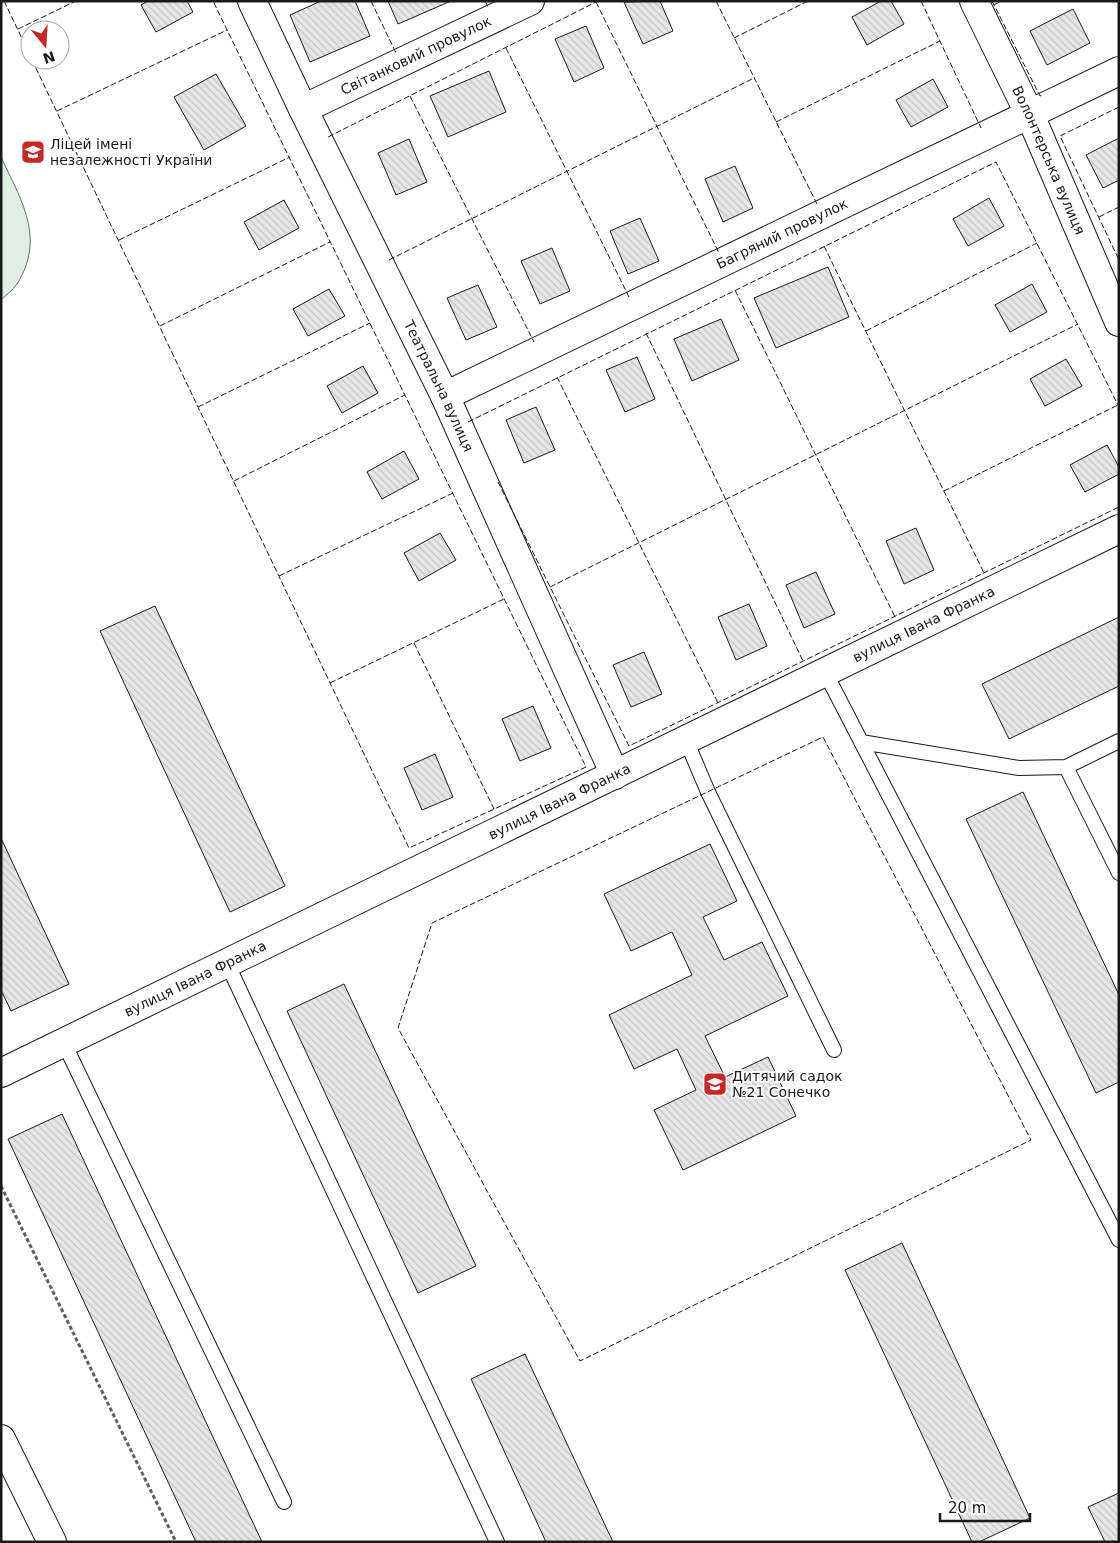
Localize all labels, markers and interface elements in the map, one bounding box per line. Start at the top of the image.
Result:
street label: Світанковий провулок [338,13,494,98]
north arrow [20,20,70,70]
text: N [41,48,57,67]
street label: Волонтерська вулиця [1009,83,1088,237]
place label: Ліцей імені незалежності України [50,136,212,168]
school or university icon: Ліцей імені незалежності України [20,139,46,165]
street label: Багряний провулок [714,195,850,272]
street label: Театральна вулиця [400,317,477,454]
street label: вулиця Івана Франка [850,583,997,665]
street label: вулиця Івана Франка [486,760,633,843]
street label: вулиця Івана Франка [122,937,269,1020]
place label: Дитячий садок №21 Сонечко [732,1068,843,1100]
school or university icon: Дитячий садок №21 Сонечко [702,1071,728,1097]
scale bar [940,1490,1030,1522]
text: 20 m [948,1499,986,1517]

